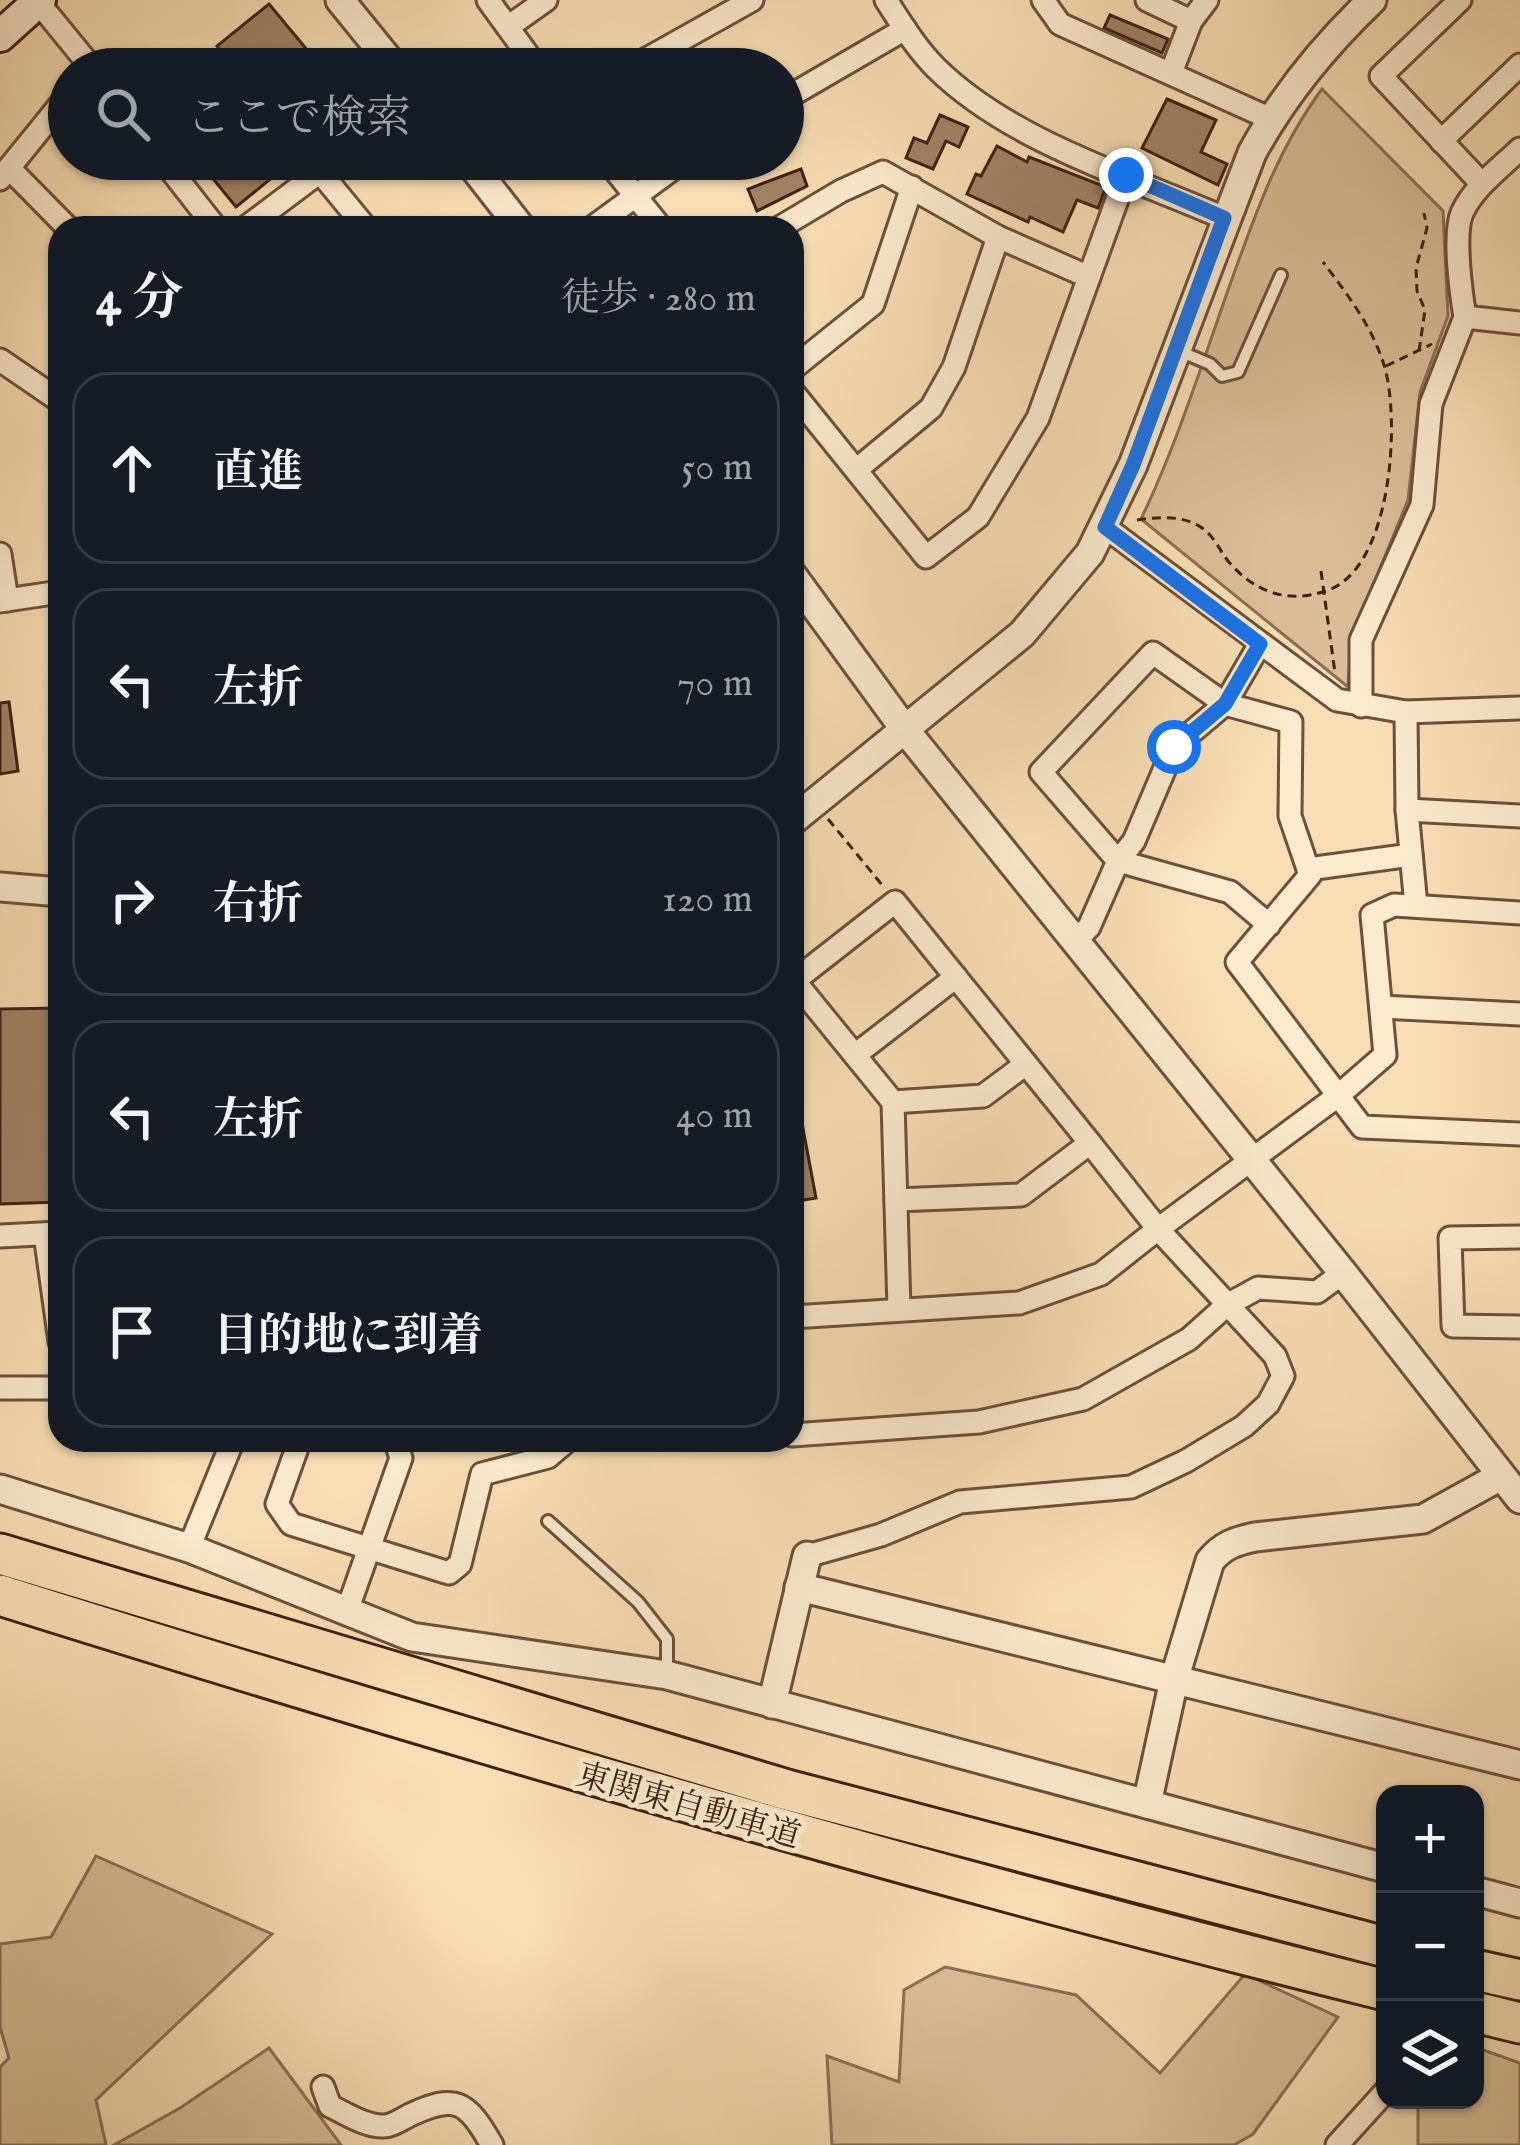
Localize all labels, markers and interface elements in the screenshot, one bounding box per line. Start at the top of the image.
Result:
search box [48,48,804,180]
icon: search [90,81,156,147]
text: ここで検索 [186,91,411,148]
route end [1099,148,1153,202]
text: 4 分 [96,268,183,333]
text: 徒歩 · 280 m [561,275,756,324]
icon: ahead [99,435,165,501]
text: 50 m [681,444,753,493]
text: 直進 [213,445,303,502]
icon: left [99,651,165,717]
text: 70 m [677,660,753,709]
text: 左折 [213,661,303,718]
route start [1147,720,1201,774]
icon: right [99,867,165,933]
text: 120 m [662,876,753,925]
text: 右折 [213,877,303,934]
icon: left [99,1083,165,1149]
text: 40 m [676,1092,753,1141]
text: 左折 [213,1093,303,1150]
icon: arrive [99,1299,165,1365]
text: 目的地に到着 [213,1309,483,1366]
street label: 東関東自動車道 [571,1755,805,1859]
map controls [1376,1785,1484,2109]
button: + [1376,1785,1484,1893]
button: − [1376,1893,1484,2001]
button: layers [1376,2001,1484,2109]

